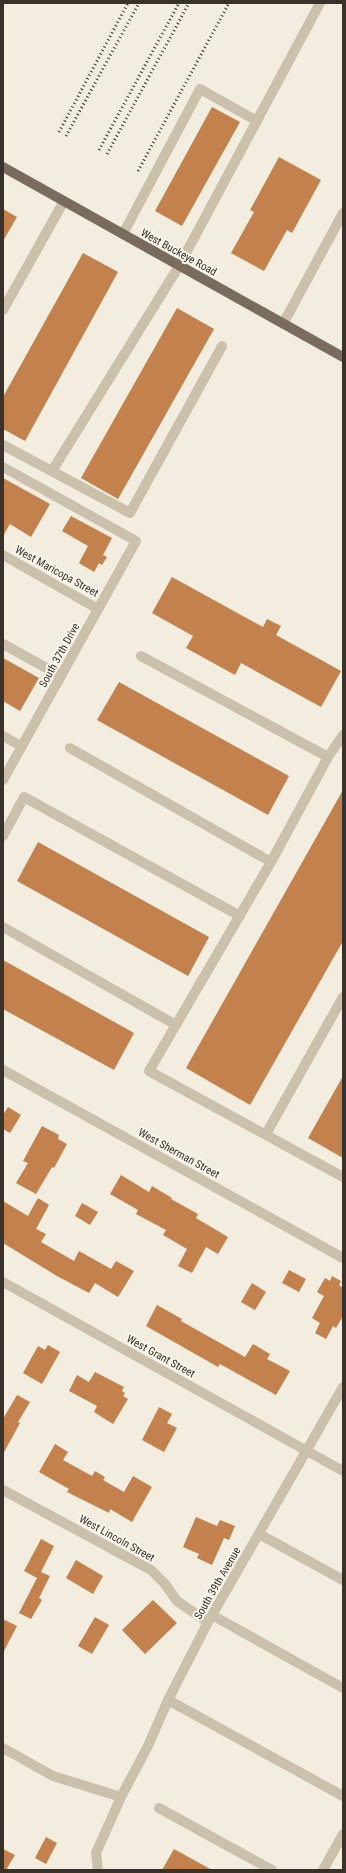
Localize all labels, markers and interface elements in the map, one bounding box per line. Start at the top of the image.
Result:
street label: West Buckeye Road [139,226,219,279]
street label: West Maricopa Street [13,543,101,600]
street label: South 37th Drive [36,621,82,690]
street label: West Sherman Street [136,1126,222,1181]
street label: West Grant Street [124,1332,197,1381]
street label: West Lincoln Street [77,1512,157,1564]
street label: South 39th Avenue [191,1545,243,1622]

